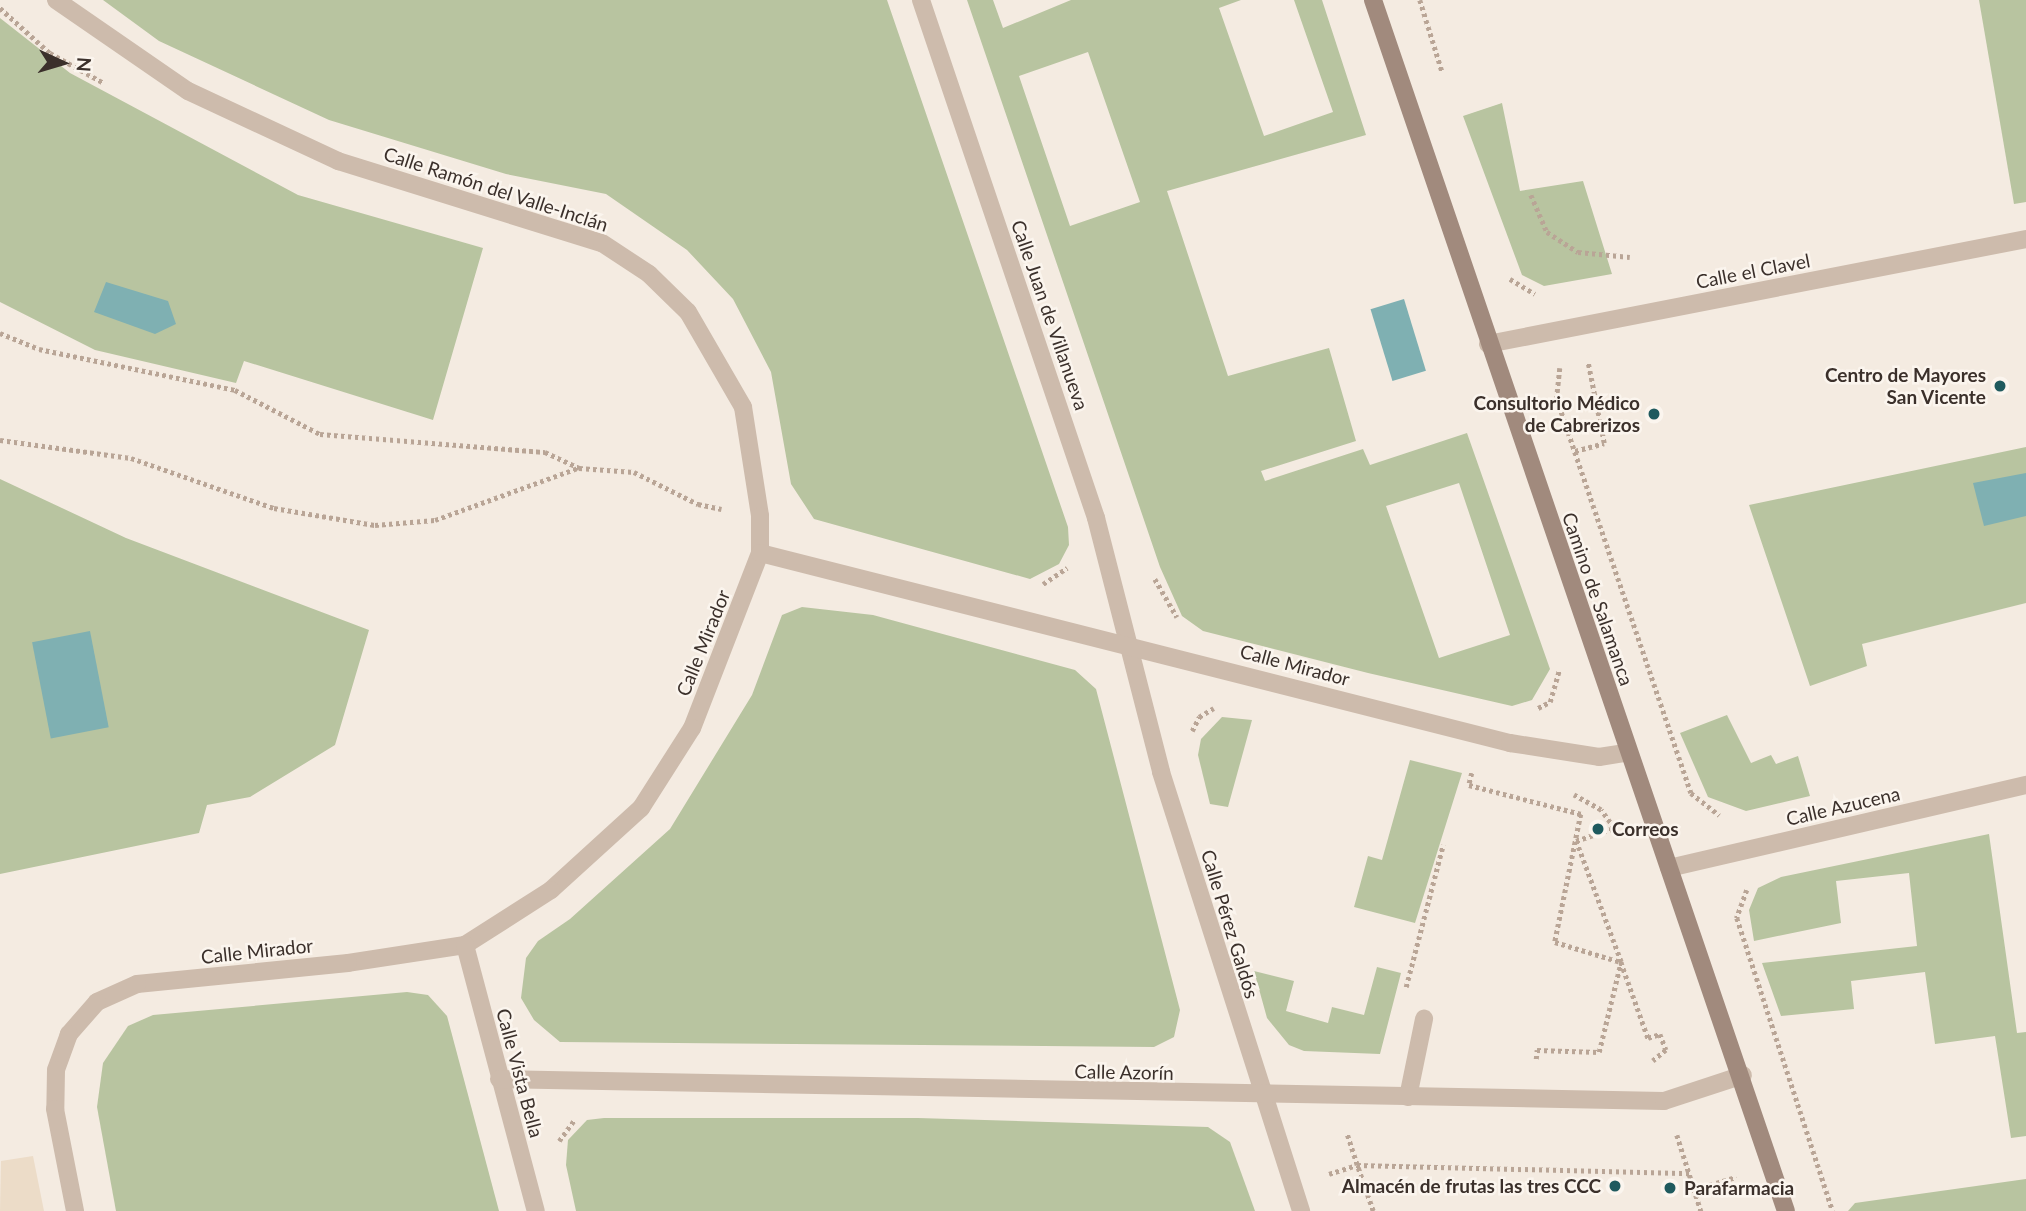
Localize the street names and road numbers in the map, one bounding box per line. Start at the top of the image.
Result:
street label: Calle Ramón del Valle-Inclán [381,142,611,236]
street label: Calle Juan de Villanueva [1007,216,1093,414]
street label: Calle el Clavel [1694,249,1812,293]
street label: Camino de Salamanca [1558,509,1638,689]
street label: Calle Mirador [671,587,735,699]
street label: Calle Mirador [1238,639,1352,691]
street label: Calle Azucena [1783,782,1903,830]
street label: Calle Pérez Galdós [1197,847,1263,1001]
street label: Calle Mirador [200,934,314,968]
street label: Calle Vista Bella [492,1006,548,1140]
street label: Calle Azorín [1074,1060,1174,1084]

